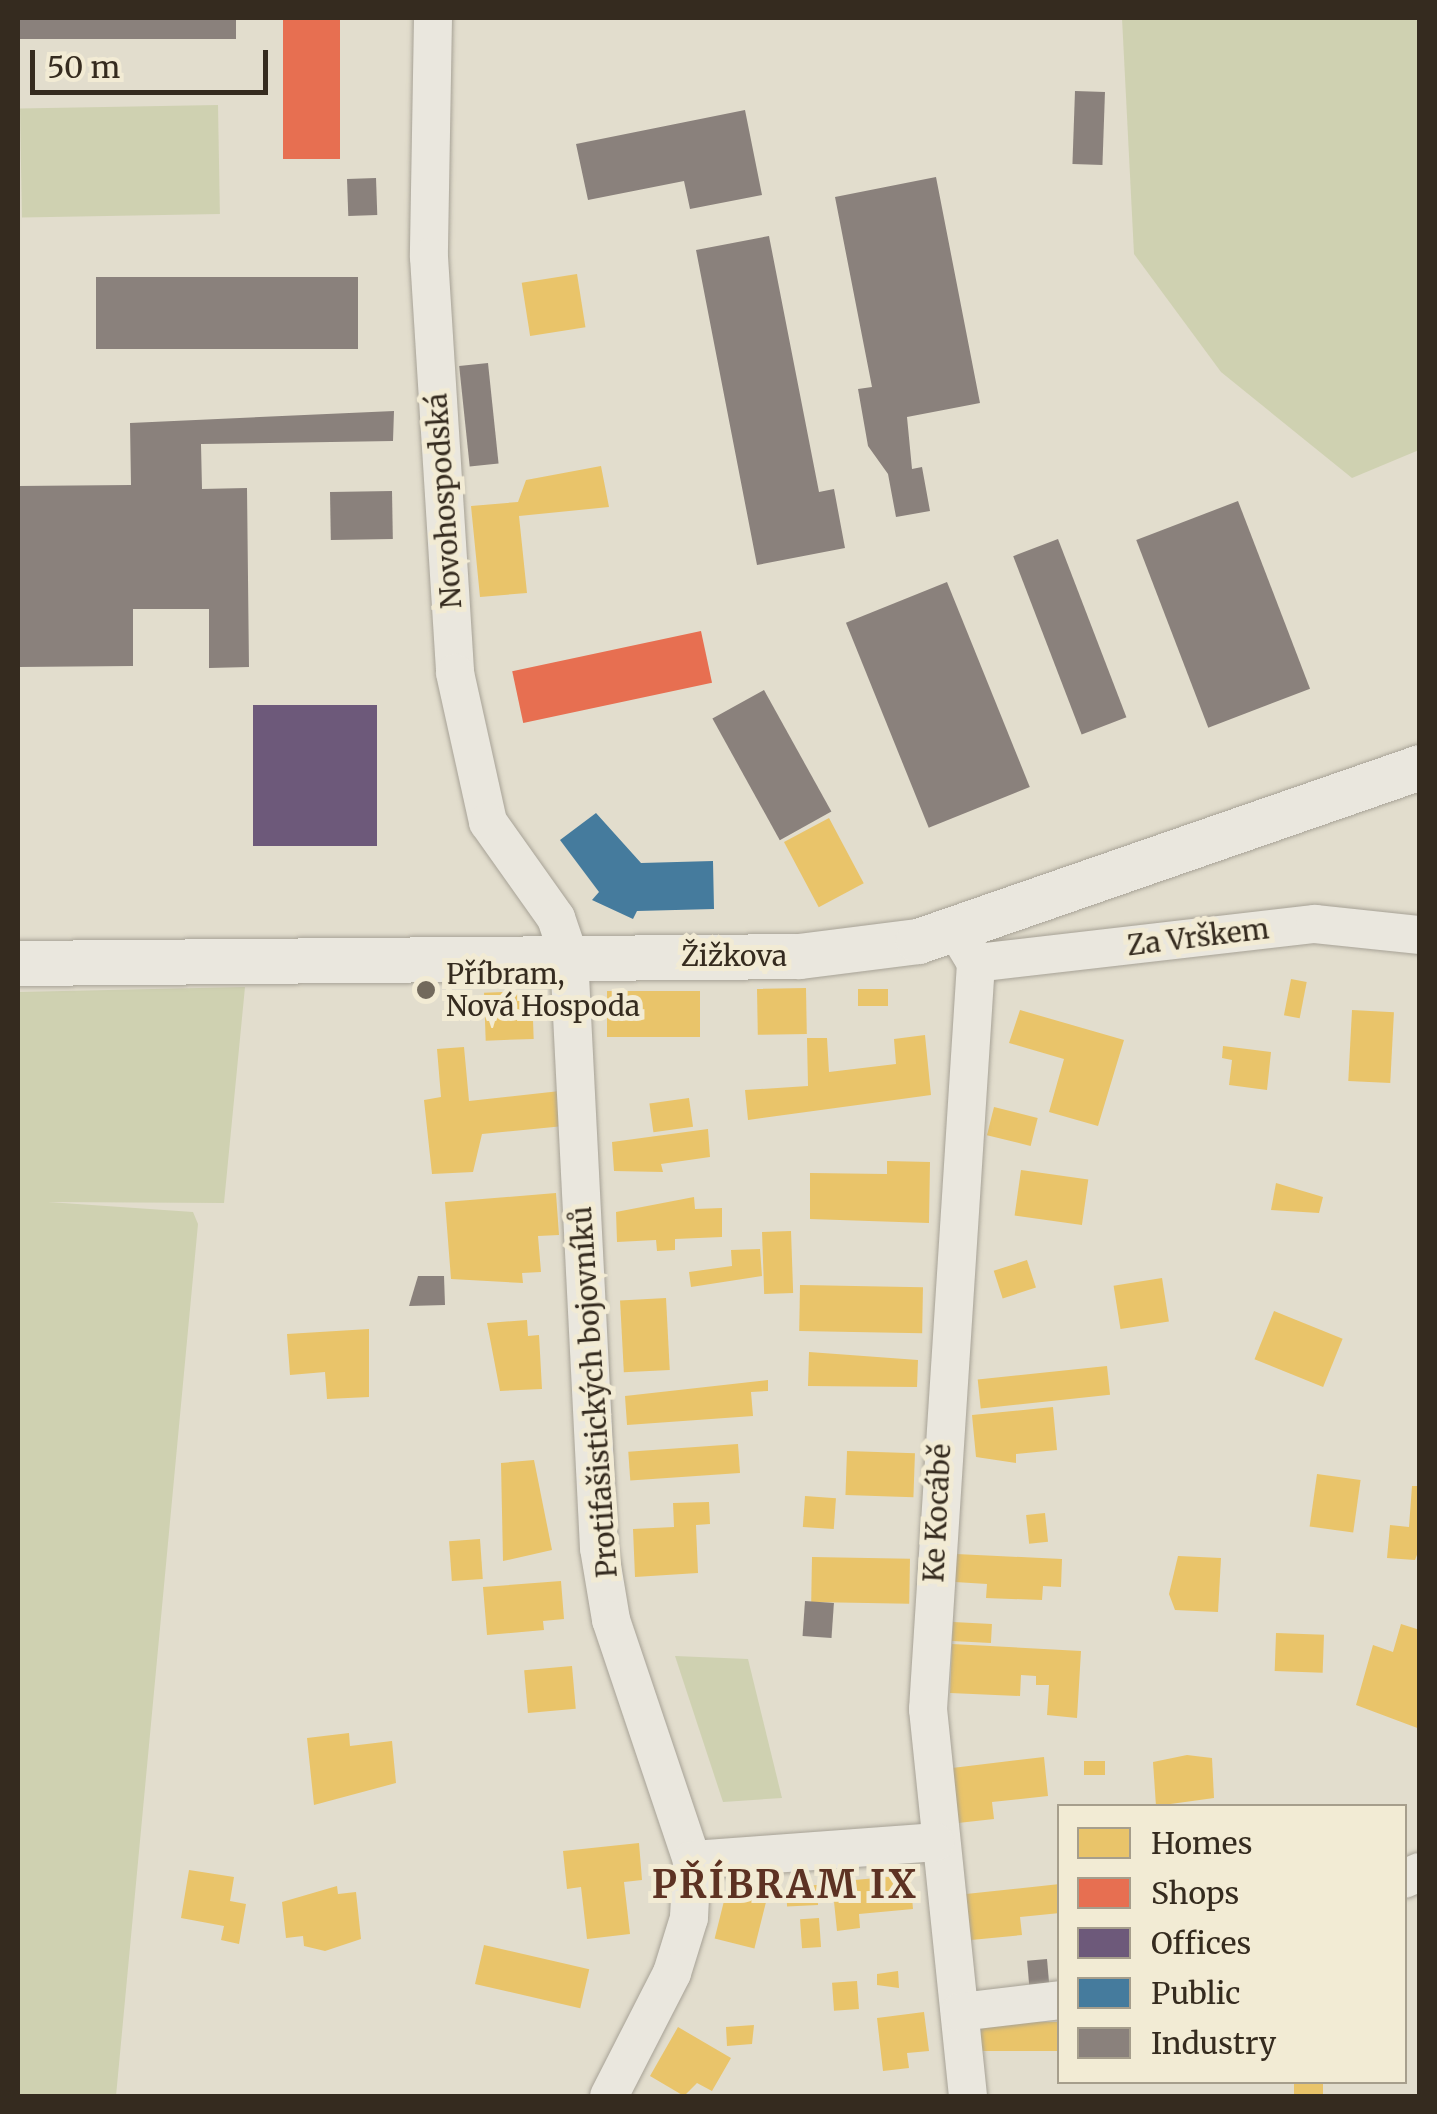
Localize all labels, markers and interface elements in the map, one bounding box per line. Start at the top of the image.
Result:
scale bar [35,30,272,92]
text: 50 m [47,48,120,86]
street label: Novohospodská [420,392,468,610]
street label: Za Vrškem [1125,912,1271,962]
street label: Žižkova [681,939,787,973]
place label: Příbram, Nová Hospoda [446,957,640,1023]
marker: Příbram, Nová Hospoda [415,979,437,1001]
street label: Protifašistických bojovníků [564,1205,624,1579]
street label: Ke Kocábě [917,1443,957,1583]
legend [1057,1804,1407,2084]
text: Homes [1151,1824,1252,1862]
district label: PŘÍBRAM IX [652,1862,918,1908]
text: Shops [1151,1874,1239,1912]
text: Offices [1151,1924,1251,1962]
text: Public [1151,1974,1240,2012]
text: Industry [1151,2024,1276,2062]

